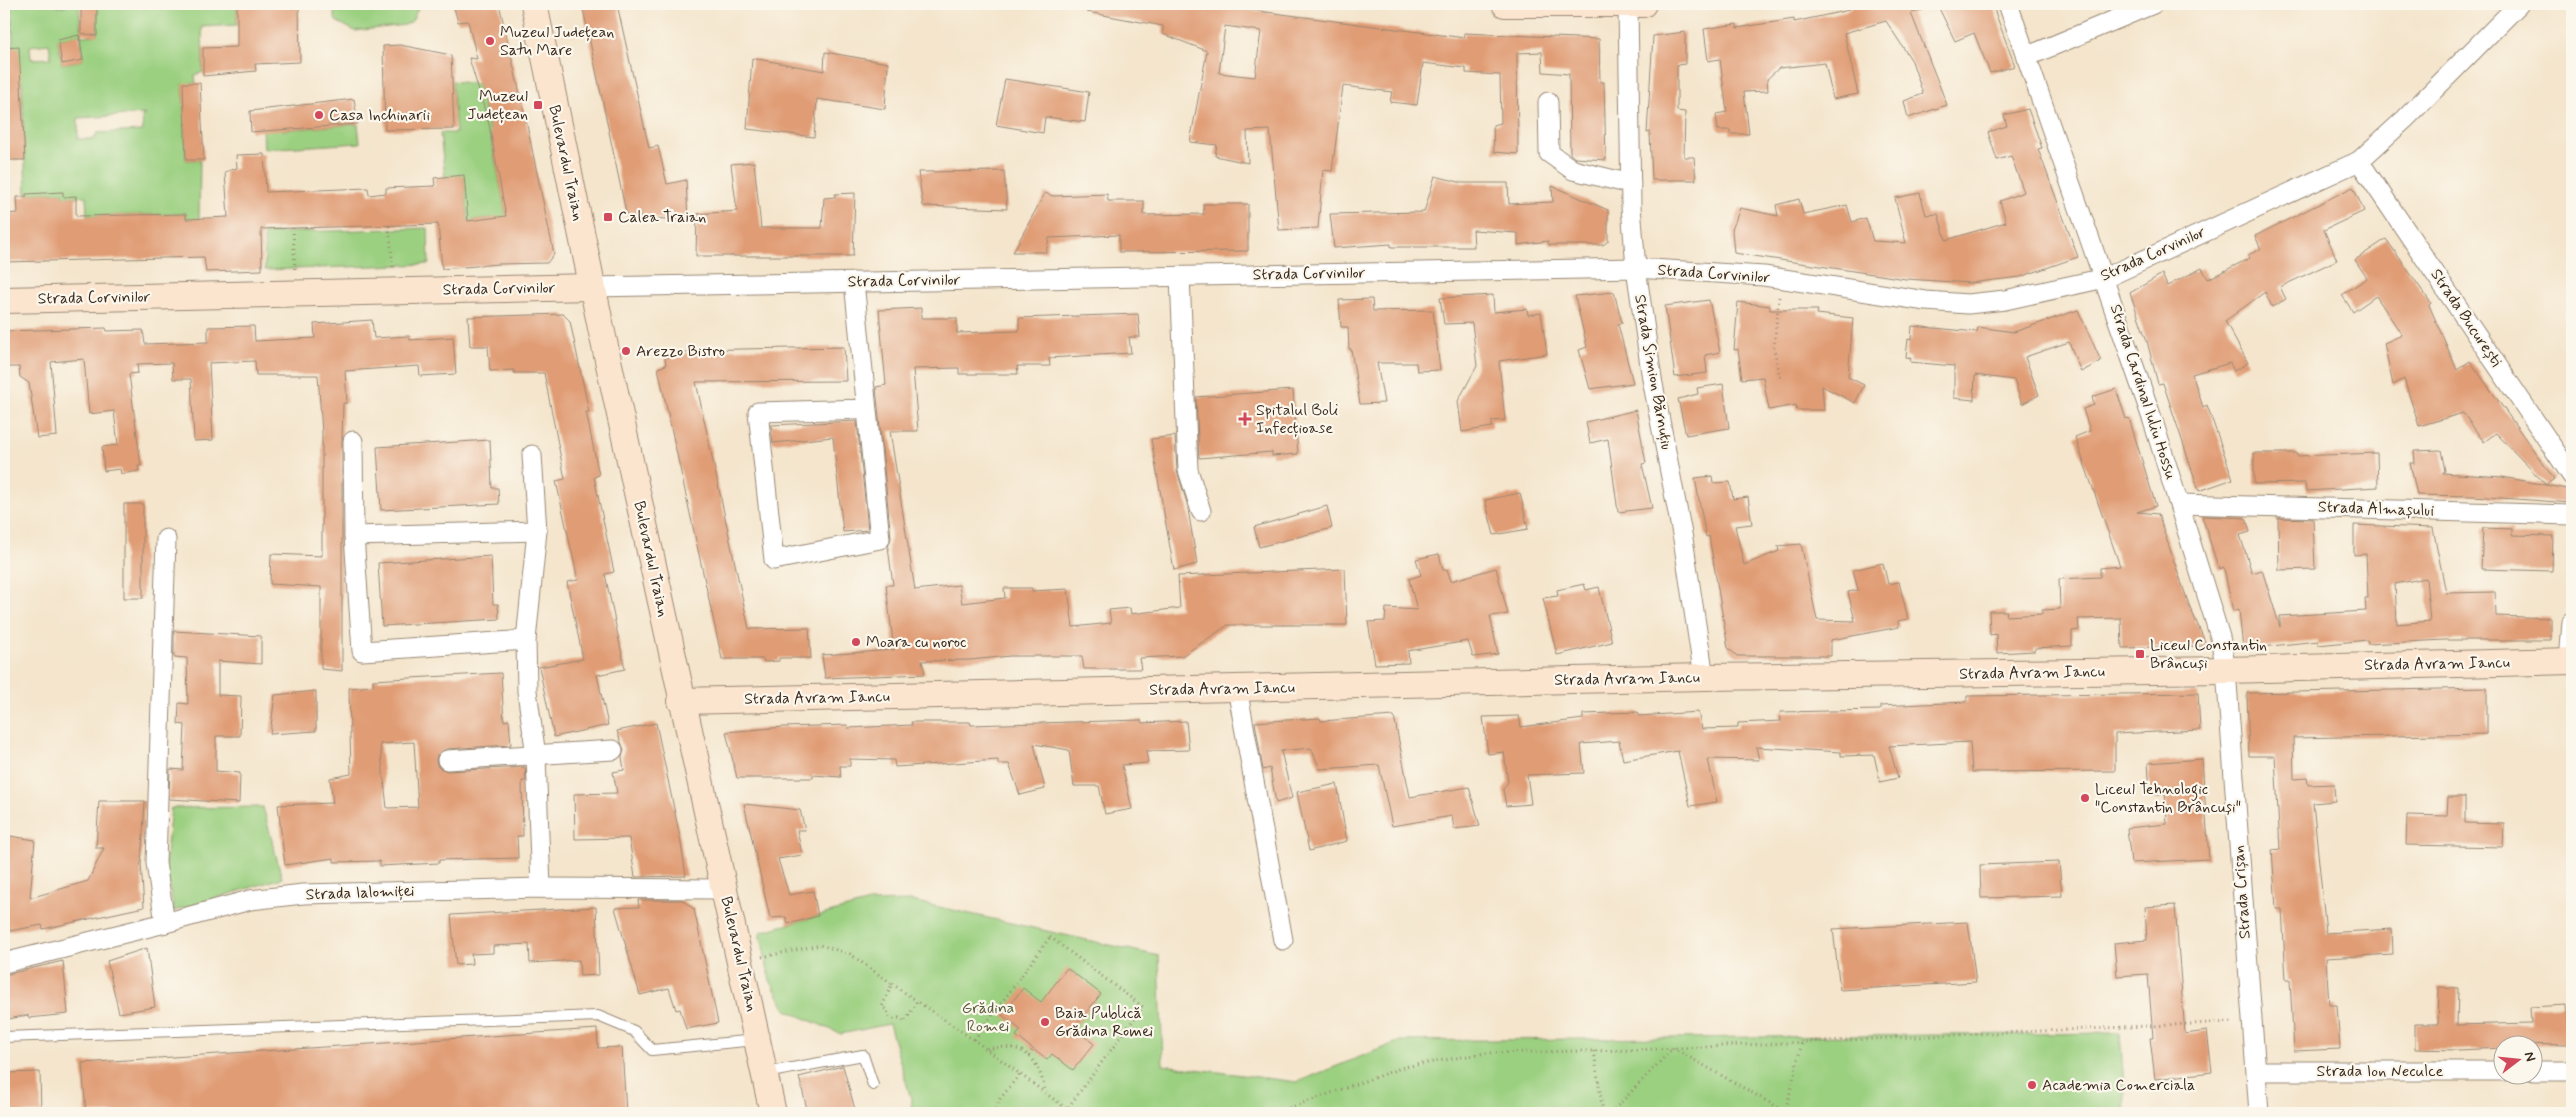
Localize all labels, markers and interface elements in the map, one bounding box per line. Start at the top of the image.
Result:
place label: Muzeul Județean Satu Mare [500,22,614,61]
marker: Muzeul Județean Satu Mare [484,35,496,47]
place label: Muzeul Județean [467,86,528,125]
marker: Muzeul Județean [532,99,544,111]
street label: Bulevardul Traian [543,103,589,223]
place label: Casa Inchinarii [329,105,431,126]
marker: Casa Inchinarii [313,109,325,121]
place label: Calea Traian [618,207,706,228]
marker: Calea Traian [602,211,614,223]
street label: Strada Corvinilor [2097,221,2209,287]
street label: Strada Corvinilor [1657,260,1771,288]
street label: Strada Corvinilor [1252,263,1366,285]
street label: Strada București [2425,265,2507,371]
street label: Strada Corvinilor [847,270,961,292]
street label: Strada Corvinilor [442,278,556,300]
street label: Strada Corvinilor [37,287,151,309]
street label: Strada Simion Bărnuțiu [1629,293,1677,451]
street label: Strada Cardinal Iuliu Hossu [2105,302,2181,482]
place label: Arezzo Bistro [636,341,725,362]
marker: Arezzo Bistro [620,345,632,357]
place label: Spitalul Boli Infecțioase [1256,400,1338,439]
marker: Spitalul Boli Infecțioase [1238,412,1252,426]
street label: Strada Almașului [2318,496,2435,522]
street label: Bulevardul Traian [628,499,674,619]
place label: Moara cu noroc [866,632,967,653]
place label: Liceul Constantin Brâncuși [2150,635,2267,674]
marker: Moara cu noroc [850,636,862,648]
marker: Liceul Constantin Brâncuși [2134,648,2146,660]
street label: Strada Avram Iancu [2364,652,2510,676]
street label: Strada Avram Iancu [1959,661,2105,685]
street label: Strada Avram Iancu [1554,667,1700,691]
street label: Strada Avram Iancu [1149,677,1295,701]
street label: Strada Avram Iancu [744,686,890,710]
place label: Liceul Tehnologic "Constantin Brâncuși" [2095,779,2241,818]
marker: Liceul Tehnologic "Constantin Brâncuși" [2079,792,2091,804]
street label: Strada Crișan [2228,844,2256,940]
street label: Strada Ialomiței [305,881,415,905]
street label: Bulevardul Traian [716,894,762,1014]
park label: Grădina Romei [962,998,1015,1037]
place label: Baia Publică Grădina Romei [1055,1003,1153,1042]
marker: Baia Publică Grădina Romei [1039,1016,1051,1028]
north arrow [2494,1034,2544,1084]
text: N [2520,1050,2539,1064]
street label: Strada Ion Neculce [2317,1061,2444,1082]
place label: Academia Comerciala [2042,1075,2195,1096]
marker: Academia Comerciala [2026,1079,2038,1091]

